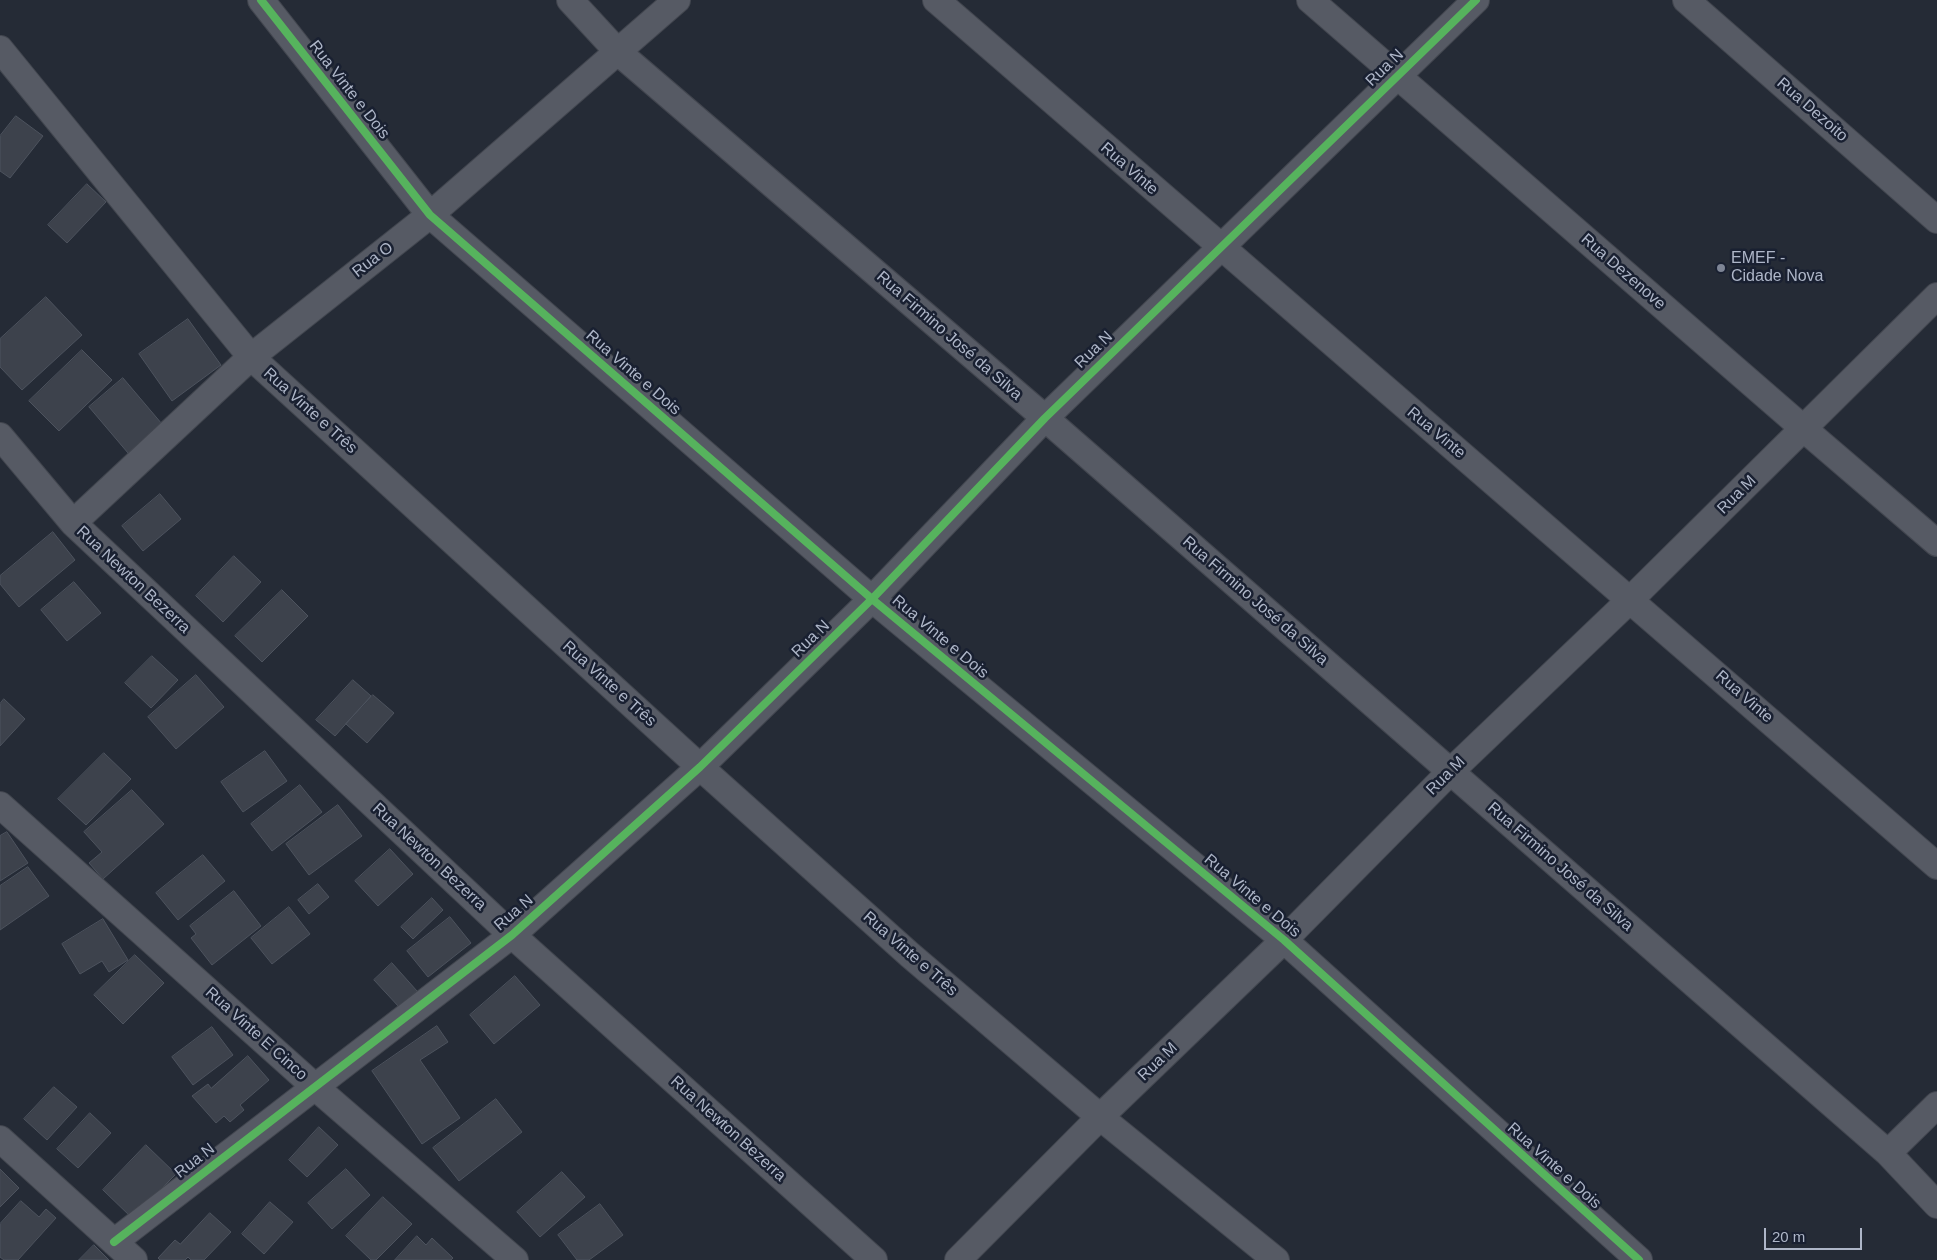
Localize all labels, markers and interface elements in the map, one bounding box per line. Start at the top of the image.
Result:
street label: Rua Vinte e Dois [305,37,393,143]
street label: Rua N [1362,45,1408,91]
street label: Rua Dezoito [1772,74,1852,146]
street label: Rua Vinte [1096,139,1162,199]
street label: Rua Dezenove [1577,230,1669,314]
street label: Rua O [349,238,397,282]
place label: EMEF - Cidade Nova [1731,249,1824,287]
marker: EMEF - Cidade Nova [1715,262,1727,274]
street label: Rua Firmino José da Silva [872,267,1026,405]
street label: Rua Vinte e Dois [582,326,684,420]
street label: Rua N [1071,327,1117,373]
street label: Rua Vinte e Três [259,364,361,458]
street label: Rua Vinte [1403,403,1469,463]
street label: Rua M [1714,472,1760,518]
street label: Rua Newton Bezerra [72,522,194,638]
street label: Rua Firmino José da Silva [1178,532,1332,670]
street label: Rua Vinte e Dois [888,591,992,683]
street label: Rua N [788,616,834,662]
street label: Rua Vinte e Três [558,637,660,731]
street label: Rua Vinte [1711,667,1777,727]
street label: Rua M [1423,753,1469,799]
street label: Rua Firmino José da Silva [1483,798,1637,936]
street label: Rua Newton Bezerra [368,799,490,915]
street label: Rua Vinte e Dois [1200,850,1304,942]
street label: Rua N [491,891,537,935]
street label: Rua Vinte e Três [859,908,961,1000]
street label: Rua Vinte E Cinco [201,983,311,1085]
street label: Rua M [1134,1039,1182,1085]
street label: Rua Newton Bezerra [666,1072,790,1186]
street label: Rua Vinte e Dois [1503,1119,1605,1213]
street label: Rua N [171,1139,219,1183]
scale bar [1767,1218,1864,1250]
text: 20 m [1772,1228,1805,1245]

